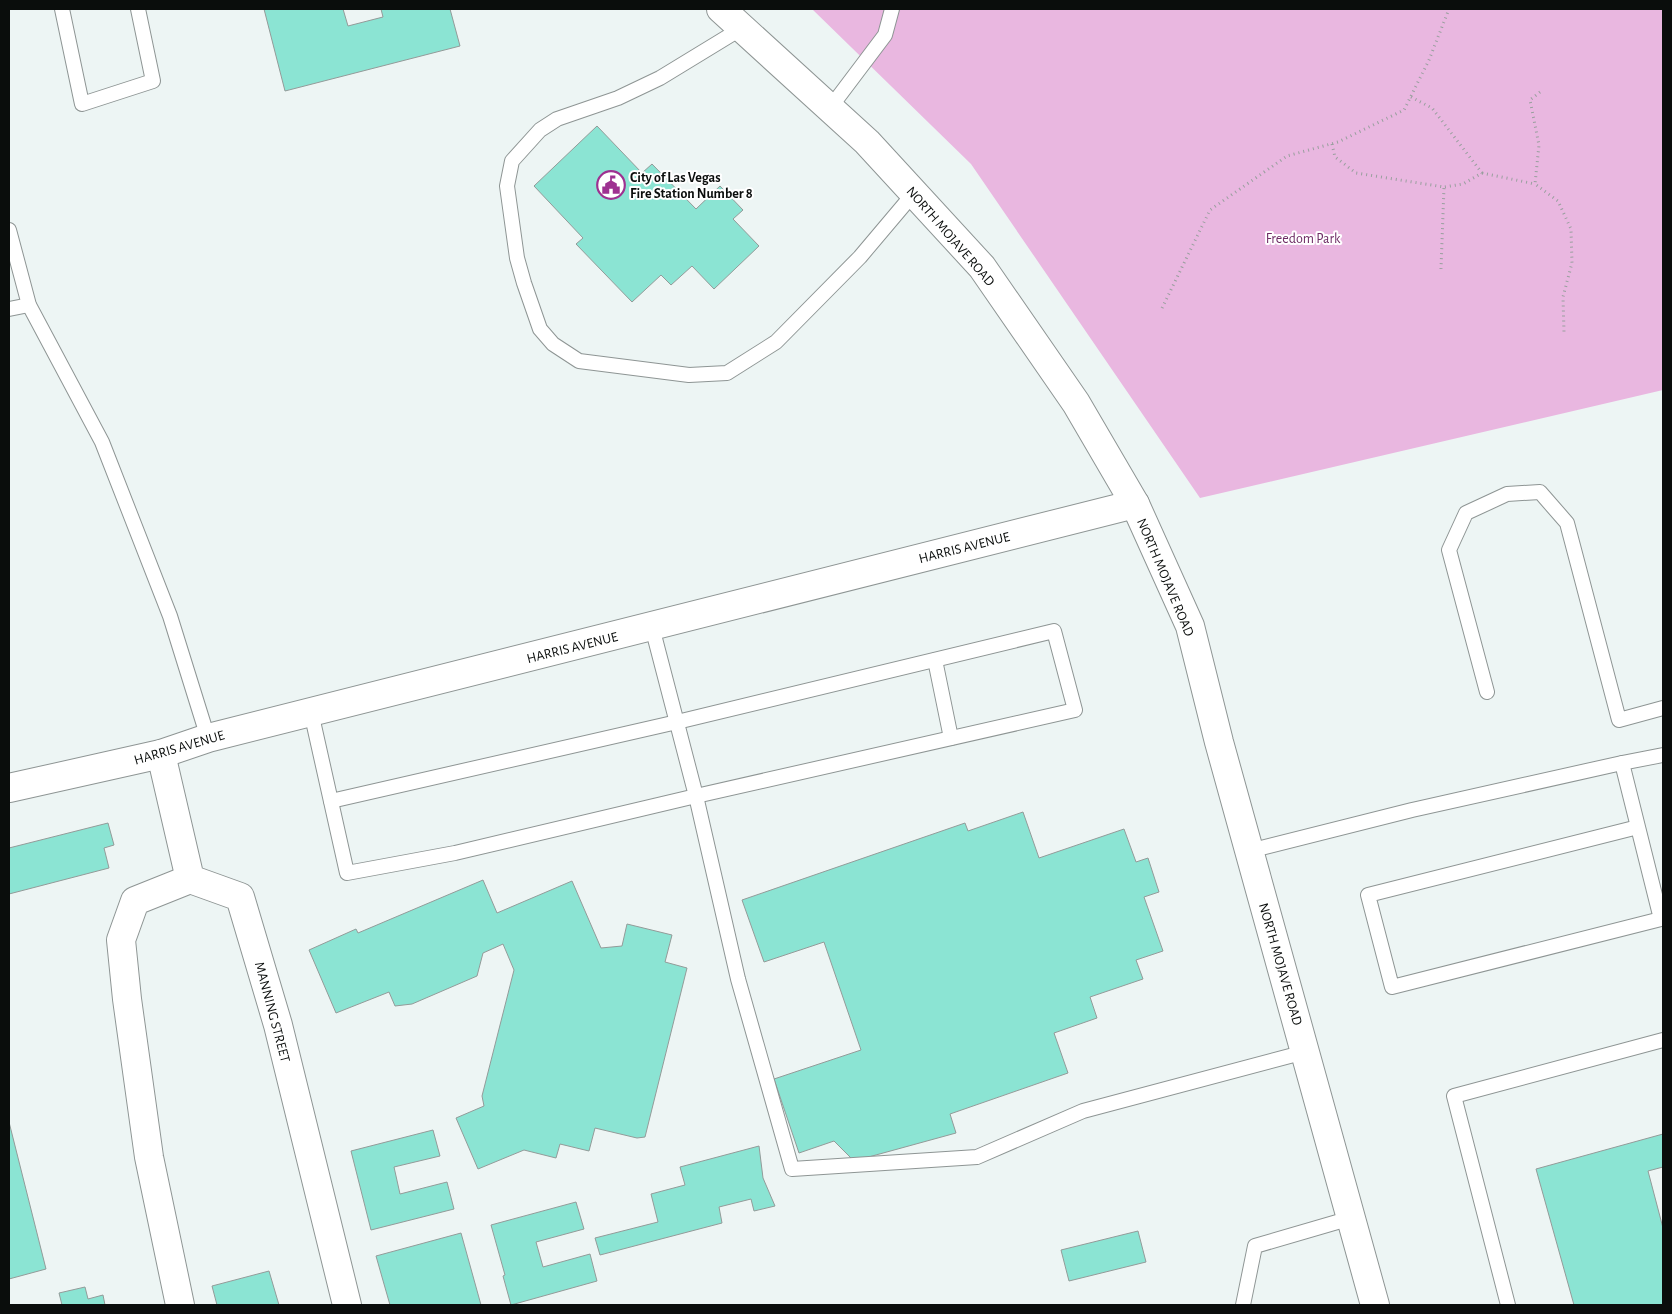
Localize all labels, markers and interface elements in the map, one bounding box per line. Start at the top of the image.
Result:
public building icon: City of Las Vegas Fire Station Number 8 [596,170,626,200]
place label: City of Las Vegas Fire Station Number 8 [630,171,753,201]
street label: NORTH MOJAVE ROAD [903,184,997,289]
park label: Freedom Park [1266,232,1341,246]
street label: NORTH MOJAVE ROAD [1134,516,1196,638]
street label: HARRIS AVENUE [917,530,1011,566]
street label: HARRIS AVENUE [525,630,619,666]
street label: HARRIS AVENUE [132,728,226,768]
street label: NORTH MOJAVE ROAD [1256,901,1304,1027]
street label: MANNING STREET [252,960,292,1064]

